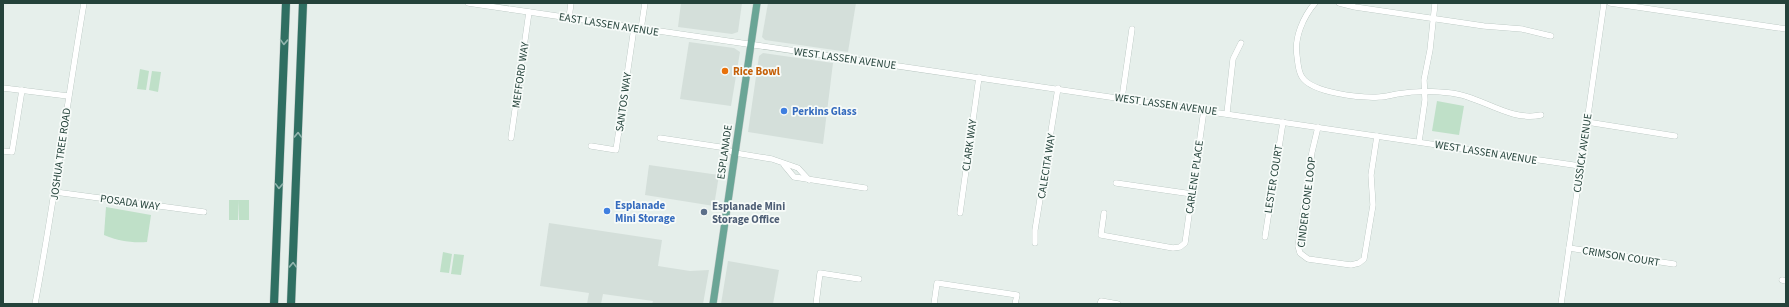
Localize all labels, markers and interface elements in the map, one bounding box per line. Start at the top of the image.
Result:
street label: EAST LASSEN AVENUE [558,9,660,40]
one-way arrow [280,39,288,45]
street label: MEFFORD WAY [508,40,533,109]
street label: WEST LASSEN AVENUE [793,44,897,73]
place label: Rice Bowl [733,64,781,79]
marker: Rice Bowl [720,66,730,76]
street label: SANTOS WAY [612,71,635,133]
street label: WEST LASSEN AVENUE [1114,90,1218,119]
place label: Perkins Glass [792,104,857,119]
marker: Perkins Glass [779,106,789,116]
street label: JOSHUA TREE ROAD [47,107,74,201]
street label: CUSSICK AVENUE [1570,112,1595,194]
street label: CLARK WAY [958,117,981,172]
street label: ESPLANADE [713,124,736,180]
one-way arrow [294,132,302,138]
street label: CALECITA WAY [1034,132,1059,200]
street label: WEST LASSEN AVENUE [1434,137,1538,168]
street label: CARLENE PLACE [1182,139,1207,215]
street label: LESTER COURT [1261,144,1286,214]
street label: CINDER CONE LOOP [1293,156,1320,248]
one-way arrow [274,183,283,189]
street label: POSADA WAY [99,191,161,214]
place label: Esplanade Mini Storage [615,198,675,226]
place label: Esplanade Mini Storage Office [712,199,785,227]
marker: Esplanade Mini Storage [602,206,612,216]
marker: Esplanade Mini Storage Office [699,207,709,217]
street label: CRIMSON COURT [1581,243,1661,270]
one-way arrow [288,262,297,268]

